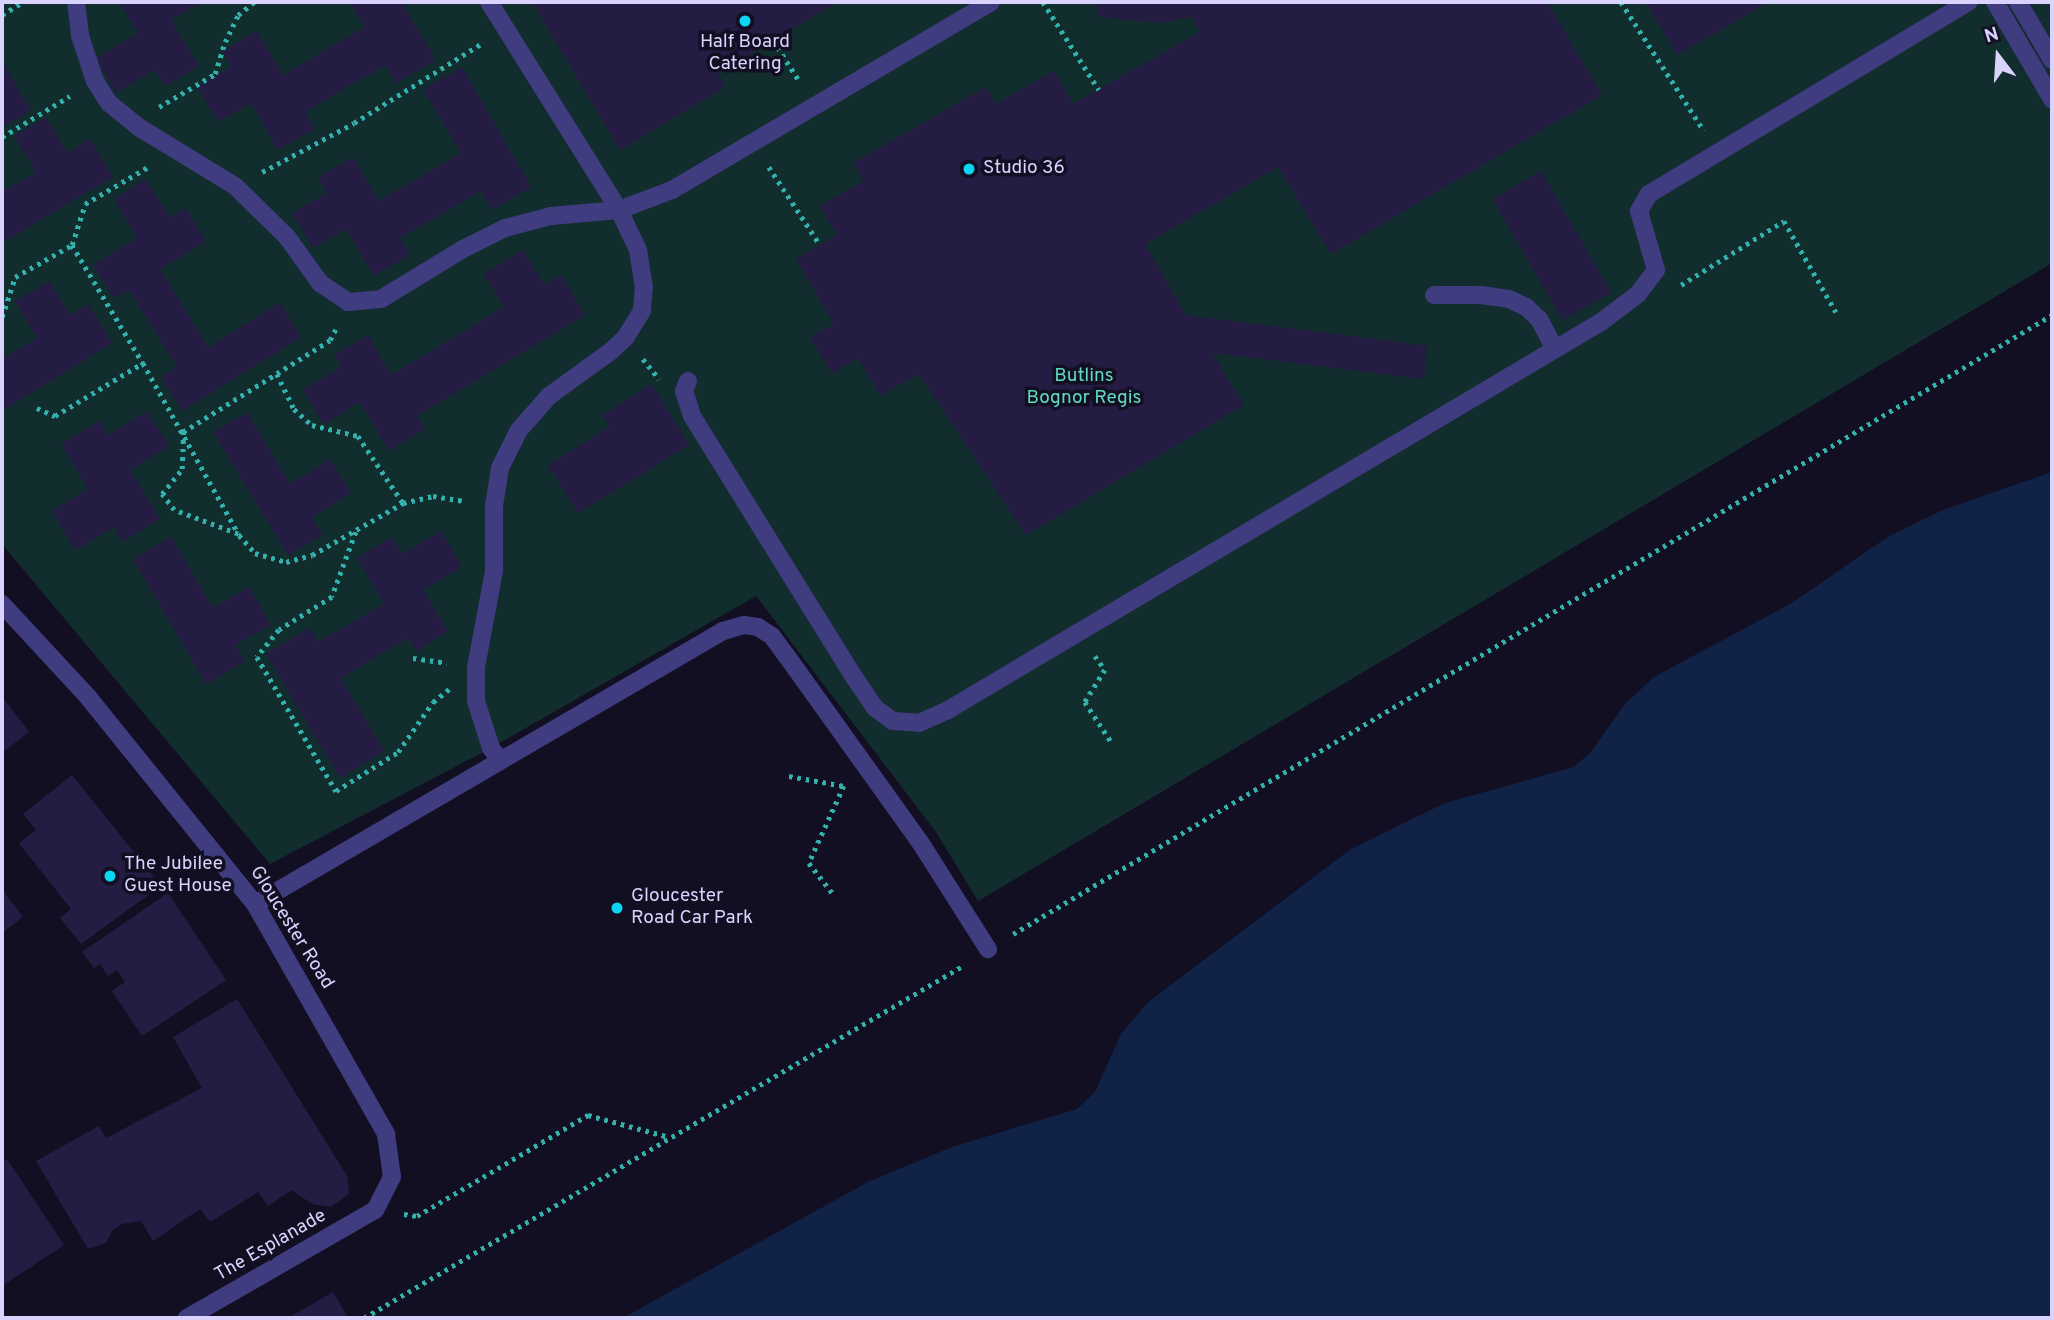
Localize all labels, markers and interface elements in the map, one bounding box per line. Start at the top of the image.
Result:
marker: Half Board Catering [737,13,753,29]
north arrow [1963,21,2033,91]
text: N [1982,22,2002,49]
place label: Half Board Catering [700,32,790,76]
place label: Studio 36 [983,158,1065,180]
marker: Studio 36 [961,161,977,177]
park label: Butlins Bognor Regis [1027,366,1141,410]
place label: The Jubilee Guest House [124,854,232,898]
street label: Gloucester Road [244,862,338,994]
marker: The Jubilee Guest House [102,868,118,884]
place label: Gloucester Road Car Park [631,886,753,930]
marker: Gloucester Road Car Park [609,900,625,916]
street label: The Esplanade [211,1205,331,1287]

